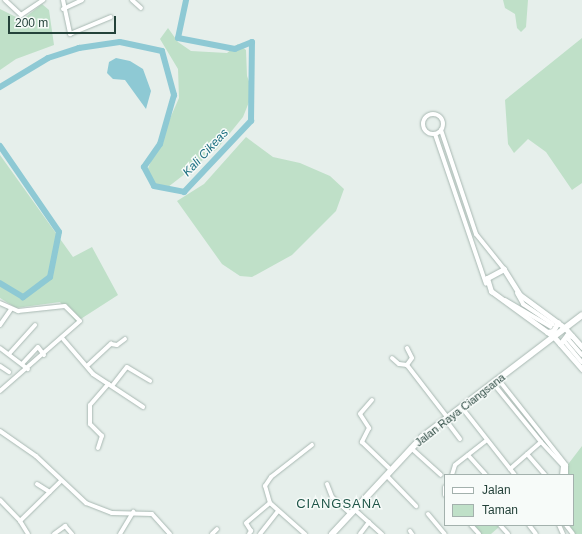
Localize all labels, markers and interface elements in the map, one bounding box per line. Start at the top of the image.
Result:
scale bar [10,8,118,34]
text: 200 m [15,16,48,30]
water label: Kali Cikeas [180,126,232,180]
street label: Jalan Raya Ciangsana [412,371,508,449]
legend [444,474,574,526]
text: Jalan [482,483,511,497]
district label: CIANGSANA [296,496,382,512]
text: Taman [482,503,518,517]

